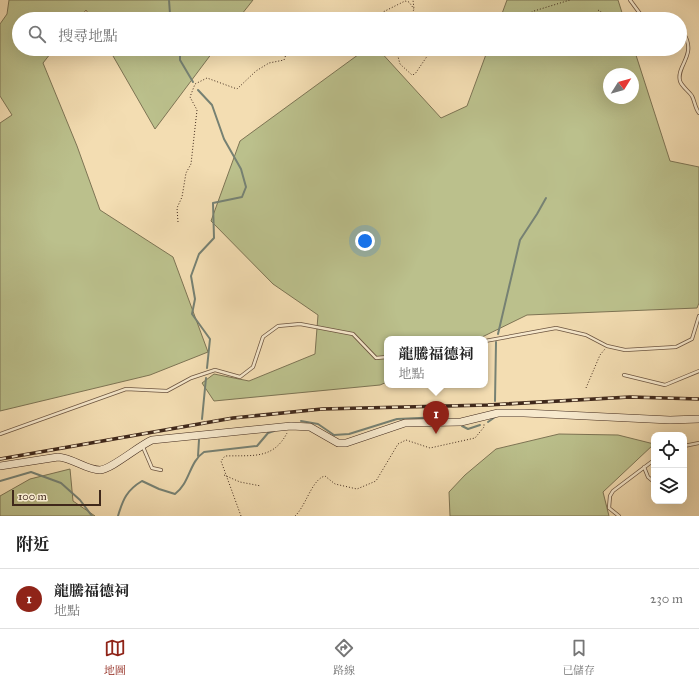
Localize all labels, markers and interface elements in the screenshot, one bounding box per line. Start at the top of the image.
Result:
search box [12,12,687,56]
icon: search [26,23,48,45]
text: 搜尋地點 [58,27,118,45]
north arrow [603,68,639,104]
your location [355,231,375,251]
popup [384,336,488,388]
text: 龍騰福德祠 [398,345,474,363]
text: 地點 [398,366,425,382]
pin: 1 [423,401,449,434]
map controls [651,432,687,504]
button: locate [651,432,687,468]
button: layers [651,468,687,504]
scale bar [12,488,101,507]
text: 100 m [18,490,47,503]
text: 附近 [16,534,50,555]
text: 龍騰福德祠 [54,582,129,600]
text: 1 [26,591,32,607]
text: 230 m [650,591,683,607]
text: 地點 [54,603,80,619]
tab: 地圖 [104,637,126,677]
tab: 路線 [333,637,355,677]
tab: 已儲存 [562,637,595,677]

